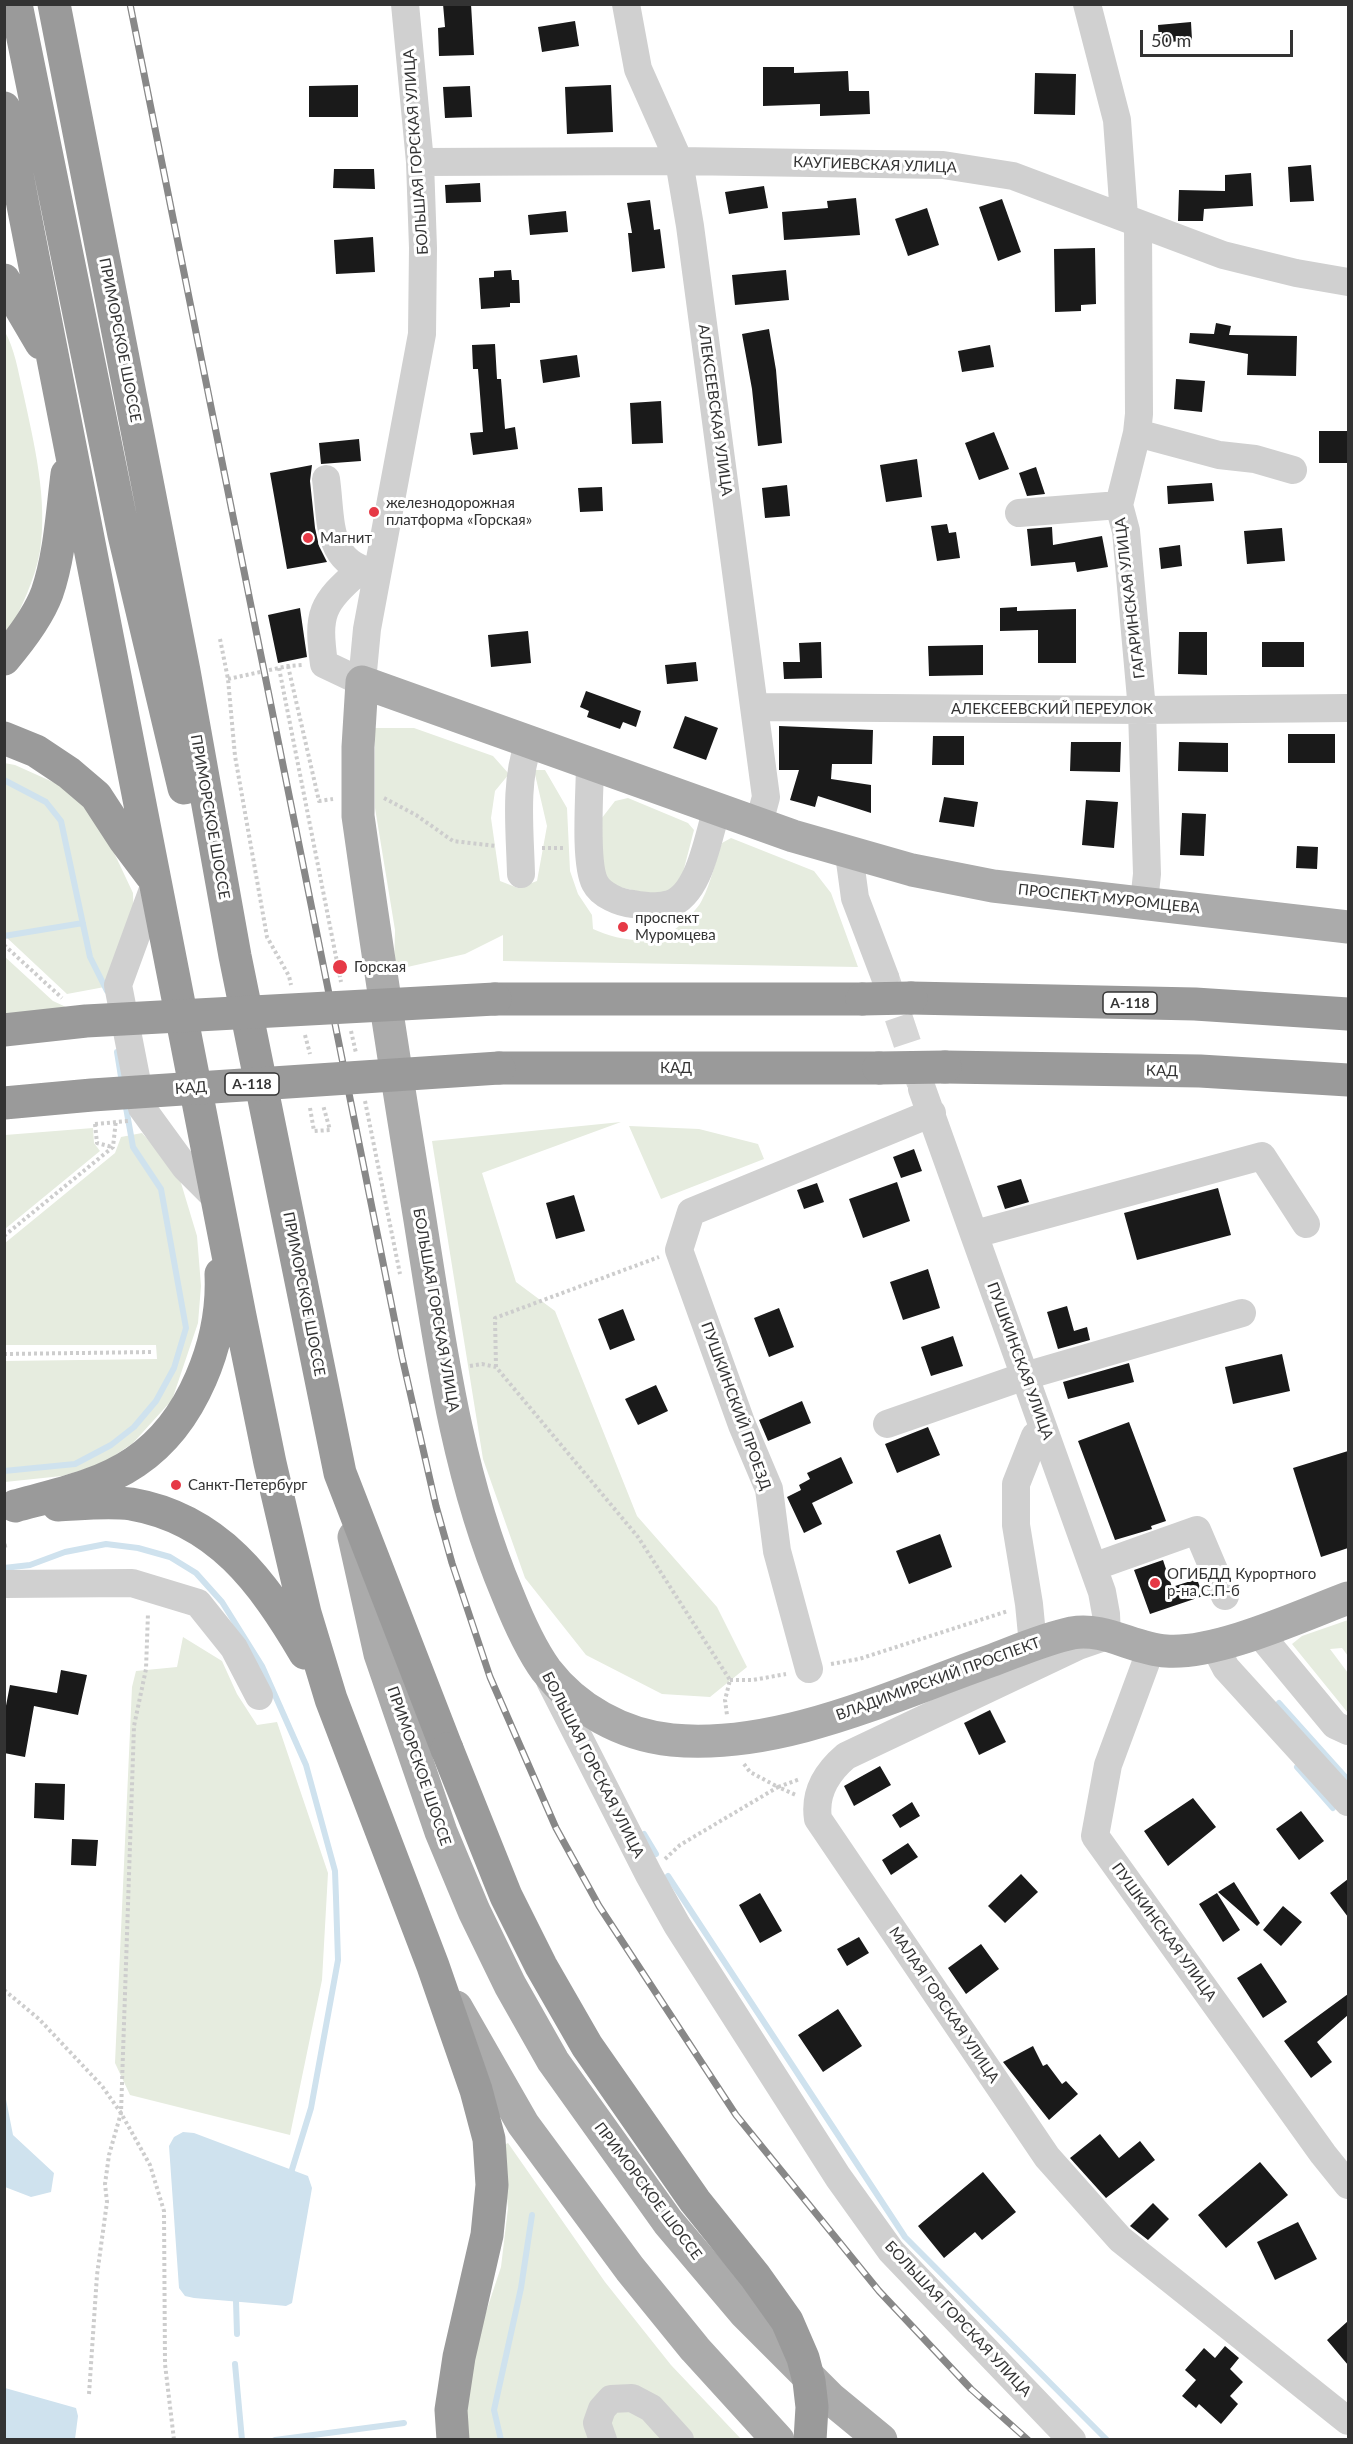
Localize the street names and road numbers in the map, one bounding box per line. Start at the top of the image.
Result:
street label: БОЛЬШАЯ ГОРСКАЯ УЛИЦА [400,48,432,256]
street label: КАУГИЕВСКАЯ УЛИЦА [793,153,957,177]
street label: ПРИМОРСКОЕ ШОССЕ [95,256,145,424]
street label: АЛЕКСЕЕВСКАЯ УЛИЦА [694,323,736,497]
street label: ГАГАРИНСКАЯ УЛИЦА [1111,516,1149,680]
street label: АЛЕКСЕЕВСКИЙ ПЕРЕУЛОК [951,700,1153,718]
street label: ПРИМОРСКОЕ ШОССЕ [187,733,233,901]
street label: ПРОСПЕКТ МУРОМЦЕВА [1017,880,1201,918]
road number: А-118 [1103,992,1157,1014]
street label: КАД [660,1059,692,1077]
street label: КАД [1146,1062,1178,1080]
road number: А-118 [225,1073,279,1095]
street label: КАД [174,1078,208,1098]
street label: БОЛЬШАЯ ГОРСКАЯ УЛИЦА [409,1207,463,1413]
street label: ПРИМОРСКОЕ ШОССЕ [279,1210,329,1378]
street label: ПУШКИНСКАЯ УЛИЦА [983,1280,1057,1442]
street label: ПУШКИНСКИЙ ПРОЕЗД [697,1320,775,1492]
street label: ВЛАДИМИРСКИЙ ПРОСПЕКТ [833,1634,1043,1724]
street label: БОЛЬШАЯ ГОРСКАЯ УЛИЦА [538,1669,648,1861]
street label: ПРИМОРСКОЕ ШОССЕ [383,1684,455,1848]
street label: ПУШКИНСКАЯ УЛИЦА [1108,1859,1220,2005]
street label: МАЛАЯ ГОРСКАЯ УЛИЦА [885,1924,1003,2086]
street label: ПРИМОРСКОЕ ШОССЕ [591,2119,705,2263]
street label: БОЛЬШАЯ ГОРСКАЯ УЛИЦА [881,2237,1035,2401]

